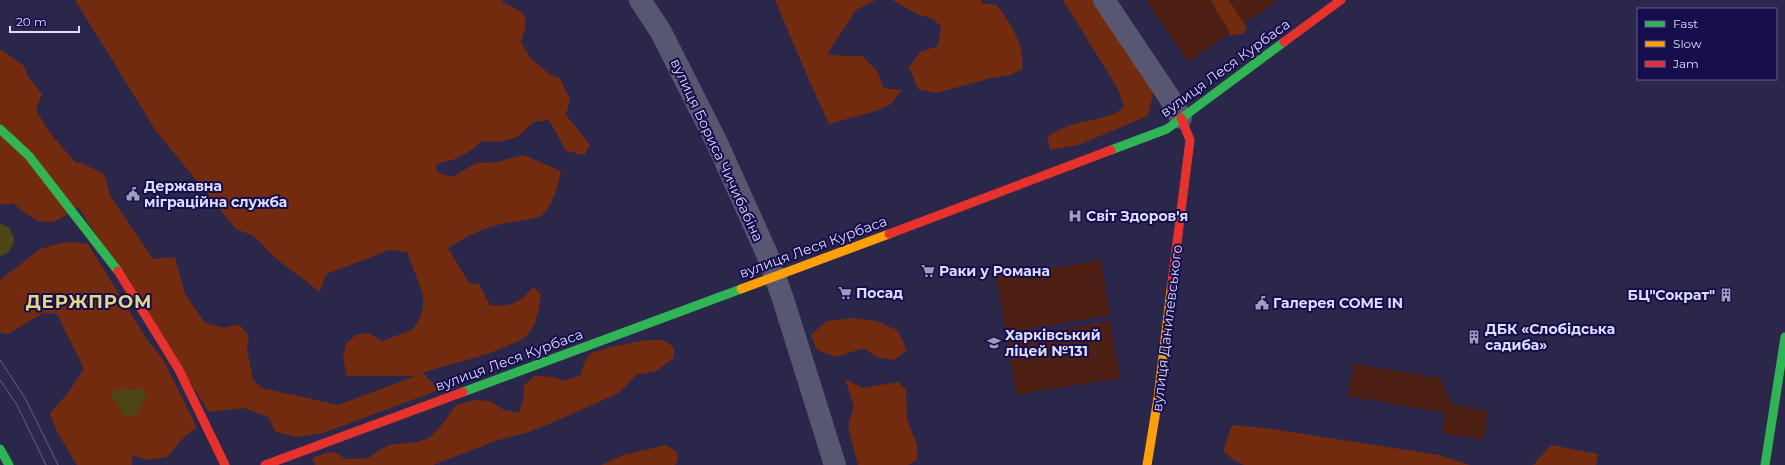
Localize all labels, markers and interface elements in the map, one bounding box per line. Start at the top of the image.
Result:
scale bar [10,8,79,34]
legend [1637,8,1777,80]
text: 20 m [16,14,47,29]
street label: вулиця Леся Курбаса [1157,15,1293,121]
text: Fast [1673,16,1698,31]
text: Slow [1673,36,1702,51]
street label: вулиця Бориса Чичибабіна [667,56,767,244]
text: Jam [1672,56,1699,71]
place label: Державна міграційна служба [144,177,287,211]
public building icon: Державна міграційна служба [125,186,141,202]
place label: Світ Здоров'я [1086,207,1188,225]
hospital icon: Світ Здоров'я [1067,208,1083,224]
street label: вулиця Леся Курбаса [737,212,889,282]
street label: вулиця Данилевського [1148,243,1186,413]
place label: Раки у Романа [939,262,1050,280]
supermarket icon: Раки у Романа [920,263,936,279]
place label: Посад [856,284,903,302]
supermarket icon: Посад [837,285,853,301]
place label: БЦ"Сократ" [1628,286,1715,304]
building icon: БЦ"Сократ" [1718,287,1734,303]
district label: ДЕРЖПРОМ [26,291,152,313]
place label: Галерея COME IN [1273,294,1403,312]
public building icon: Галерея COME IN [1254,295,1270,311]
place label: ДБК «Слобідська садиба» [1485,320,1615,354]
street label: вулиця Леся Курбаса [433,325,585,395]
place label: Харківський ліцей №131 [1005,326,1101,360]
building icon: ДБК «Слобідська садиба» [1466,329,1482,345]
school or university icon: Харківський ліцей №131 [986,335,1002,351]

